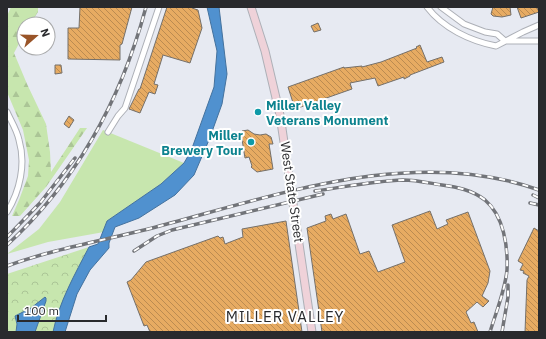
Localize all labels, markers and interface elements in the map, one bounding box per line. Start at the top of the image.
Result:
north arrow [16,16,56,56]
text: N [37,26,53,39]
place label: Miller Valley Veterans Monument [266,97,389,129]
marker: Miller Valley Veterans Monument [253,107,263,117]
place label: Miller Brewery Tour [161,127,243,159]
marker: Miller Brewery Tour [246,137,256,147]
street label: West State Street [276,140,308,244]
scale bar [18,297,106,323]
text: 100 m [24,303,59,318]
district label: MILLER VALLEY [226,307,344,326]

